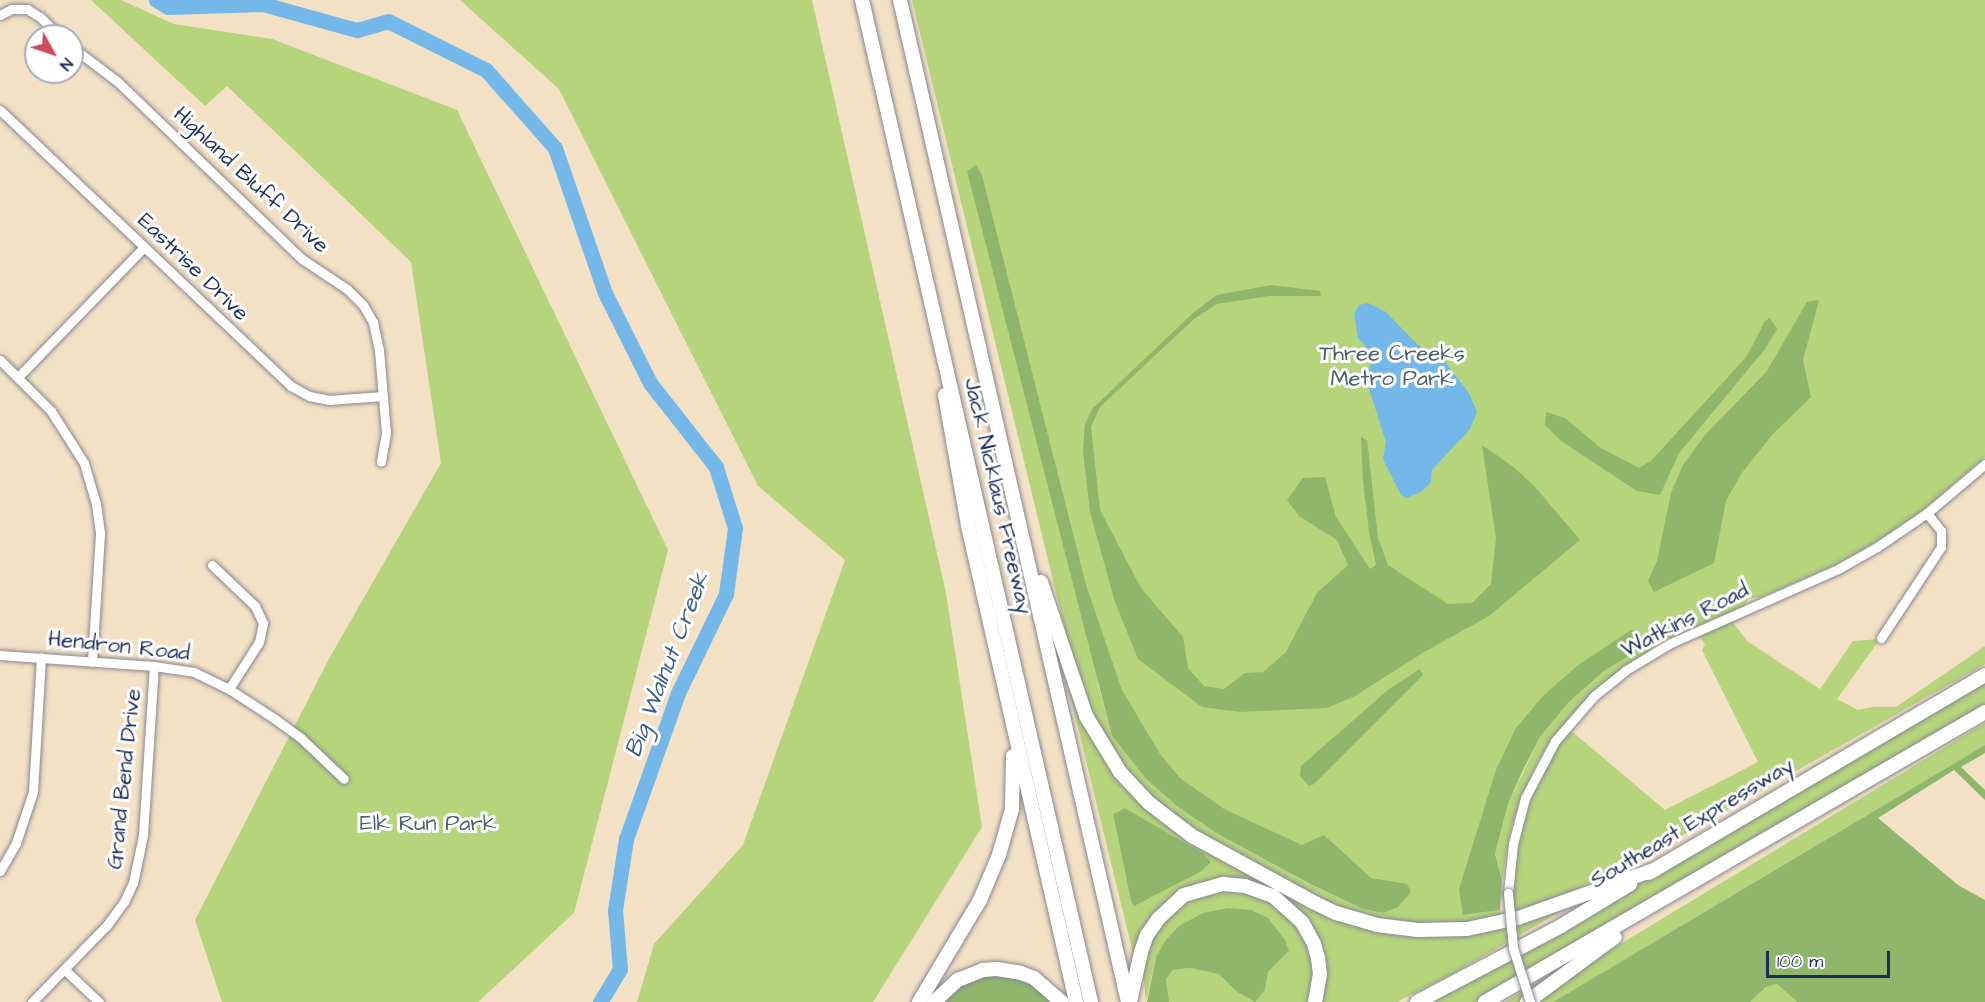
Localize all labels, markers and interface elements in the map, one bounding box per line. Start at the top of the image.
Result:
north arrow [24,24,84,84]
text: N [55,53,78,75]
street label: Highland Bluff Drive [168,101,334,259]
street label: Eastrise Drive [132,207,254,327]
park label: Three Creeks Metro Park [1319,340,1465,392]
street label: Jack Nicklaus Freeway [958,375,1038,617]
water label: Big Walnut Creek [619,568,717,762]
street label: Watkins Road [1617,577,1753,663]
street label: Hendron Road [47,625,191,667]
street label: Grand Bend Drive [101,687,147,871]
street label: Southeast Expressway [1586,752,1798,894]
park label: Elk Run Park [360,811,496,837]
scale bar [1769,939,1894,977]
text: 100 m [1777,949,1823,974]

